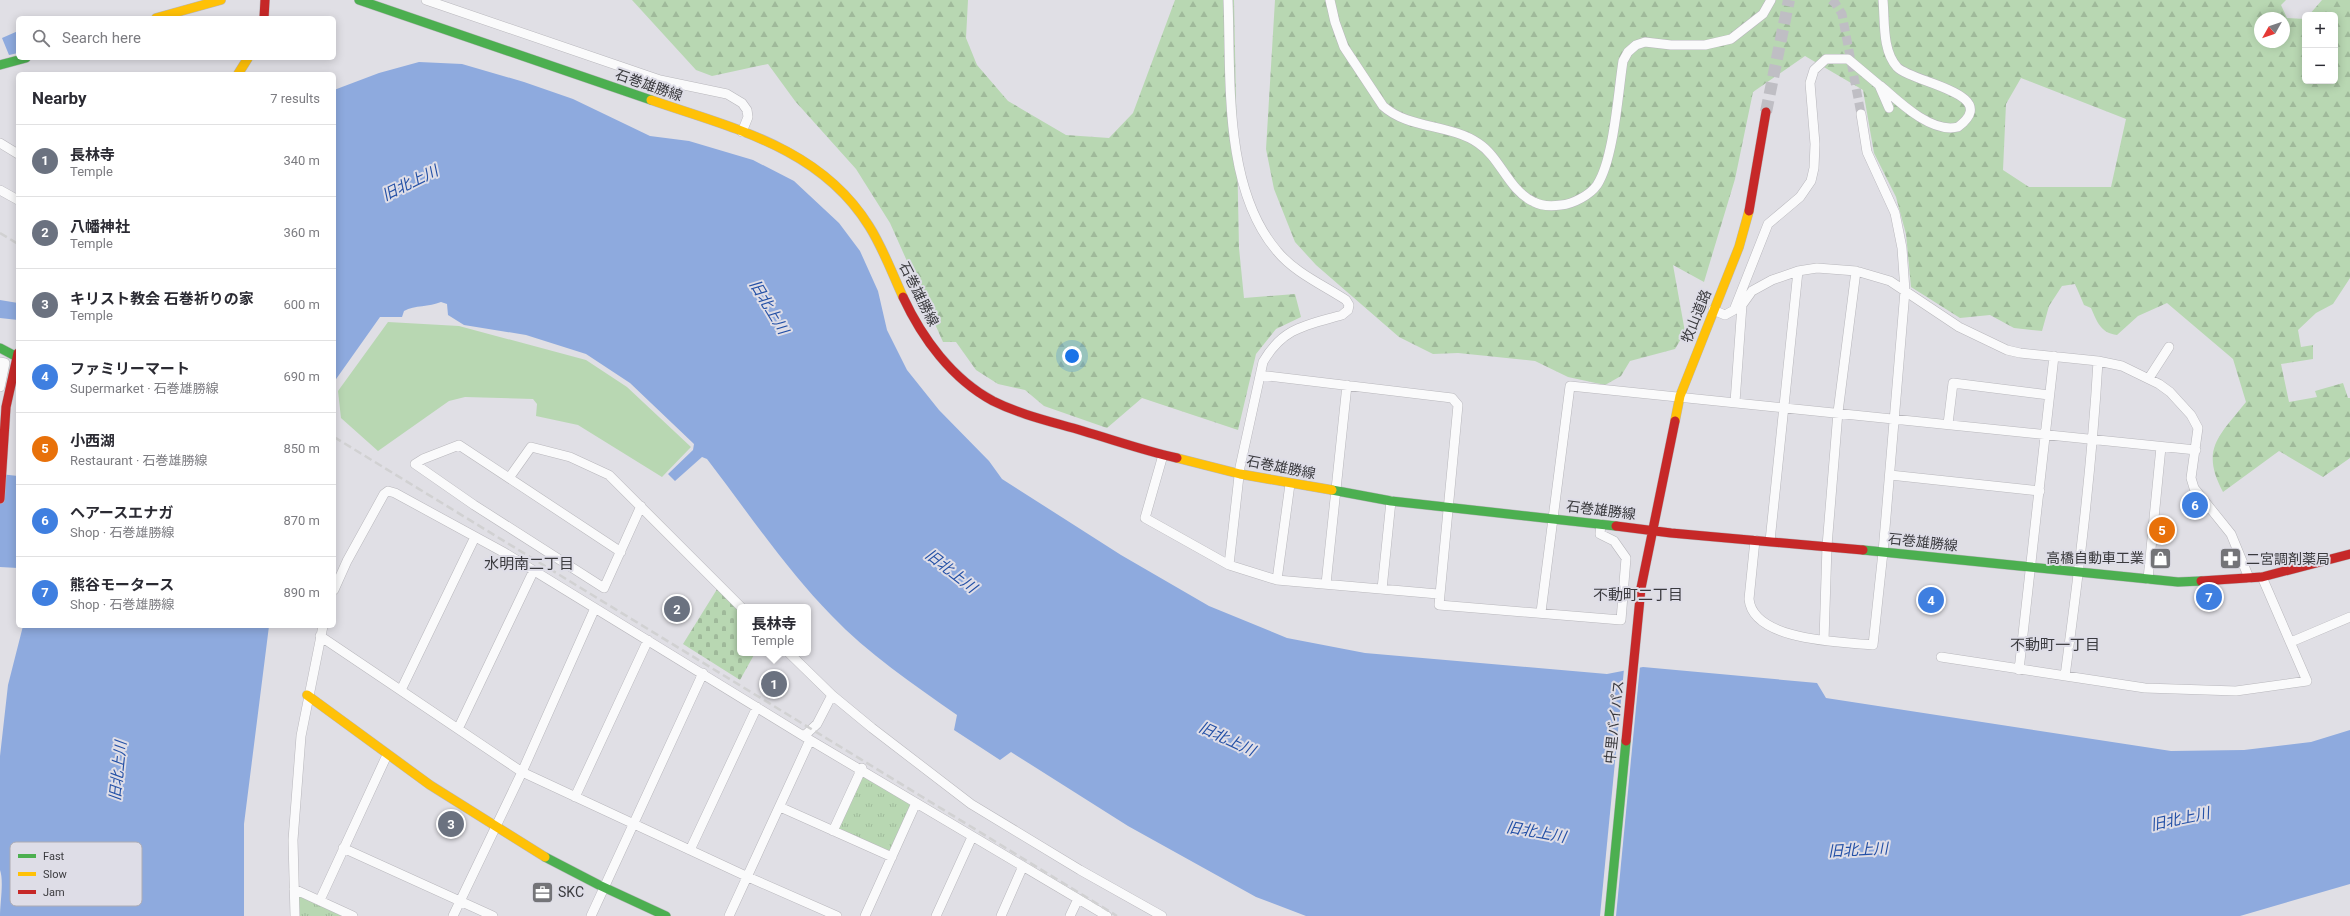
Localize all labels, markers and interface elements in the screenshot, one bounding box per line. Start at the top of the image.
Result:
north arrow [2254,12,2290,48]
map controls [2302,12,2338,84]
button: + [2302,12,2338,48]
search box [16,16,336,60]
icon: search [30,27,52,49]
text: Search here [62,29,141,47]
button: − [2302,48,2338,84]
street label: 石巻雄勝線 [613,66,685,104]
text: Nearby [32,88,87,108]
text: 7 results [270,91,320,106]
text: 長林寺 [70,146,115,164]
text: 1 [41,153,49,168]
text: 340 m [283,153,320,168]
water label: 旧北上川 [379,161,443,204]
text: Temple [70,164,113,179]
text: 八幡神社 [70,218,130,236]
text: 2 [41,225,49,240]
text: 360 m [283,225,320,240]
text: Temple [70,236,113,251]
street label: 石巻雄勝線 [896,259,942,329]
water label: 旧北上川 [746,277,793,339]
street label: 牧山道路 [1678,287,1714,345]
text: キリスト教会 石巻祈りの家 [70,290,254,308]
text: 3 [41,297,49,312]
text: 600 m [283,297,320,312]
text: Temple [70,308,113,323]
your location [1062,346,1082,366]
text: ファミリーマート [70,360,190,378]
text: 4 [41,369,49,384]
text: 690 m [283,369,320,384]
text: Supermarket · 石巻雄勝線 [70,381,219,396]
text: 小西湖 [70,432,115,450]
text: 5 [41,441,49,456]
text: 850 m [283,441,320,456]
street label: 石巻雄勝線 [1245,452,1317,482]
text: Restaurant · 石巻雄勝線 [70,453,208,468]
pin: 6 [2182,490,2208,520]
street label: 石巻雄勝線 [1565,498,1637,522]
text: ヘアースエナガ [70,504,173,522]
text: 6 [41,513,49,528]
text: 870 m [283,513,320,528]
pin: 5 [2149,515,2175,545]
text: Shop · 石巻雄勝線 [70,525,174,540]
street label: 石巻雄勝線 [1887,530,1959,554]
water label: 旧北上川 [922,545,982,598]
shop icon: 高橋自動車工業 [2147,545,2173,571]
pharmacy icon: 二宮調剤薬局 [2217,546,2243,572]
place label: 高橋自動車工業 [2046,550,2144,566]
place label: 二宮調剤薬局 [2246,551,2330,567]
district label: 水明南二丁目 [484,555,574,573]
text: 熊谷モータース [70,576,174,594]
pin: 7 [2196,582,2222,612]
text: 7 [41,585,49,600]
text: 890 m [283,585,320,600]
pin: 4 [1918,585,1944,615]
district label: 不動町二丁目 [1593,586,1683,604]
pin: 2 [664,594,690,624]
text: Shop · 石巻雄勝線 [70,597,174,612]
popup [737,604,811,656]
text: 長林寺 [751,615,797,633]
text: Temple [751,633,794,648]
district label: 不動町一丁目 [2010,636,2100,654]
pin: 1 [761,669,787,699]
street label: 中里バイパス [1602,680,1626,764]
water label: 旧北上川 [1196,718,1260,761]
water label: 旧北上川 [106,738,130,802]
water label: 旧北上川 [2149,804,2213,834]
pin: 3 [438,809,464,839]
water label: 旧北上川 [1505,818,1569,846]
water label: 旧北上川 [1828,839,1890,861]
legend [10,842,142,906]
text: Fast [43,850,65,863]
text: Slow [43,868,67,881]
office icon: SKC [530,879,556,905]
place label: SKC [558,884,584,900]
text: Jam [43,886,65,899]

